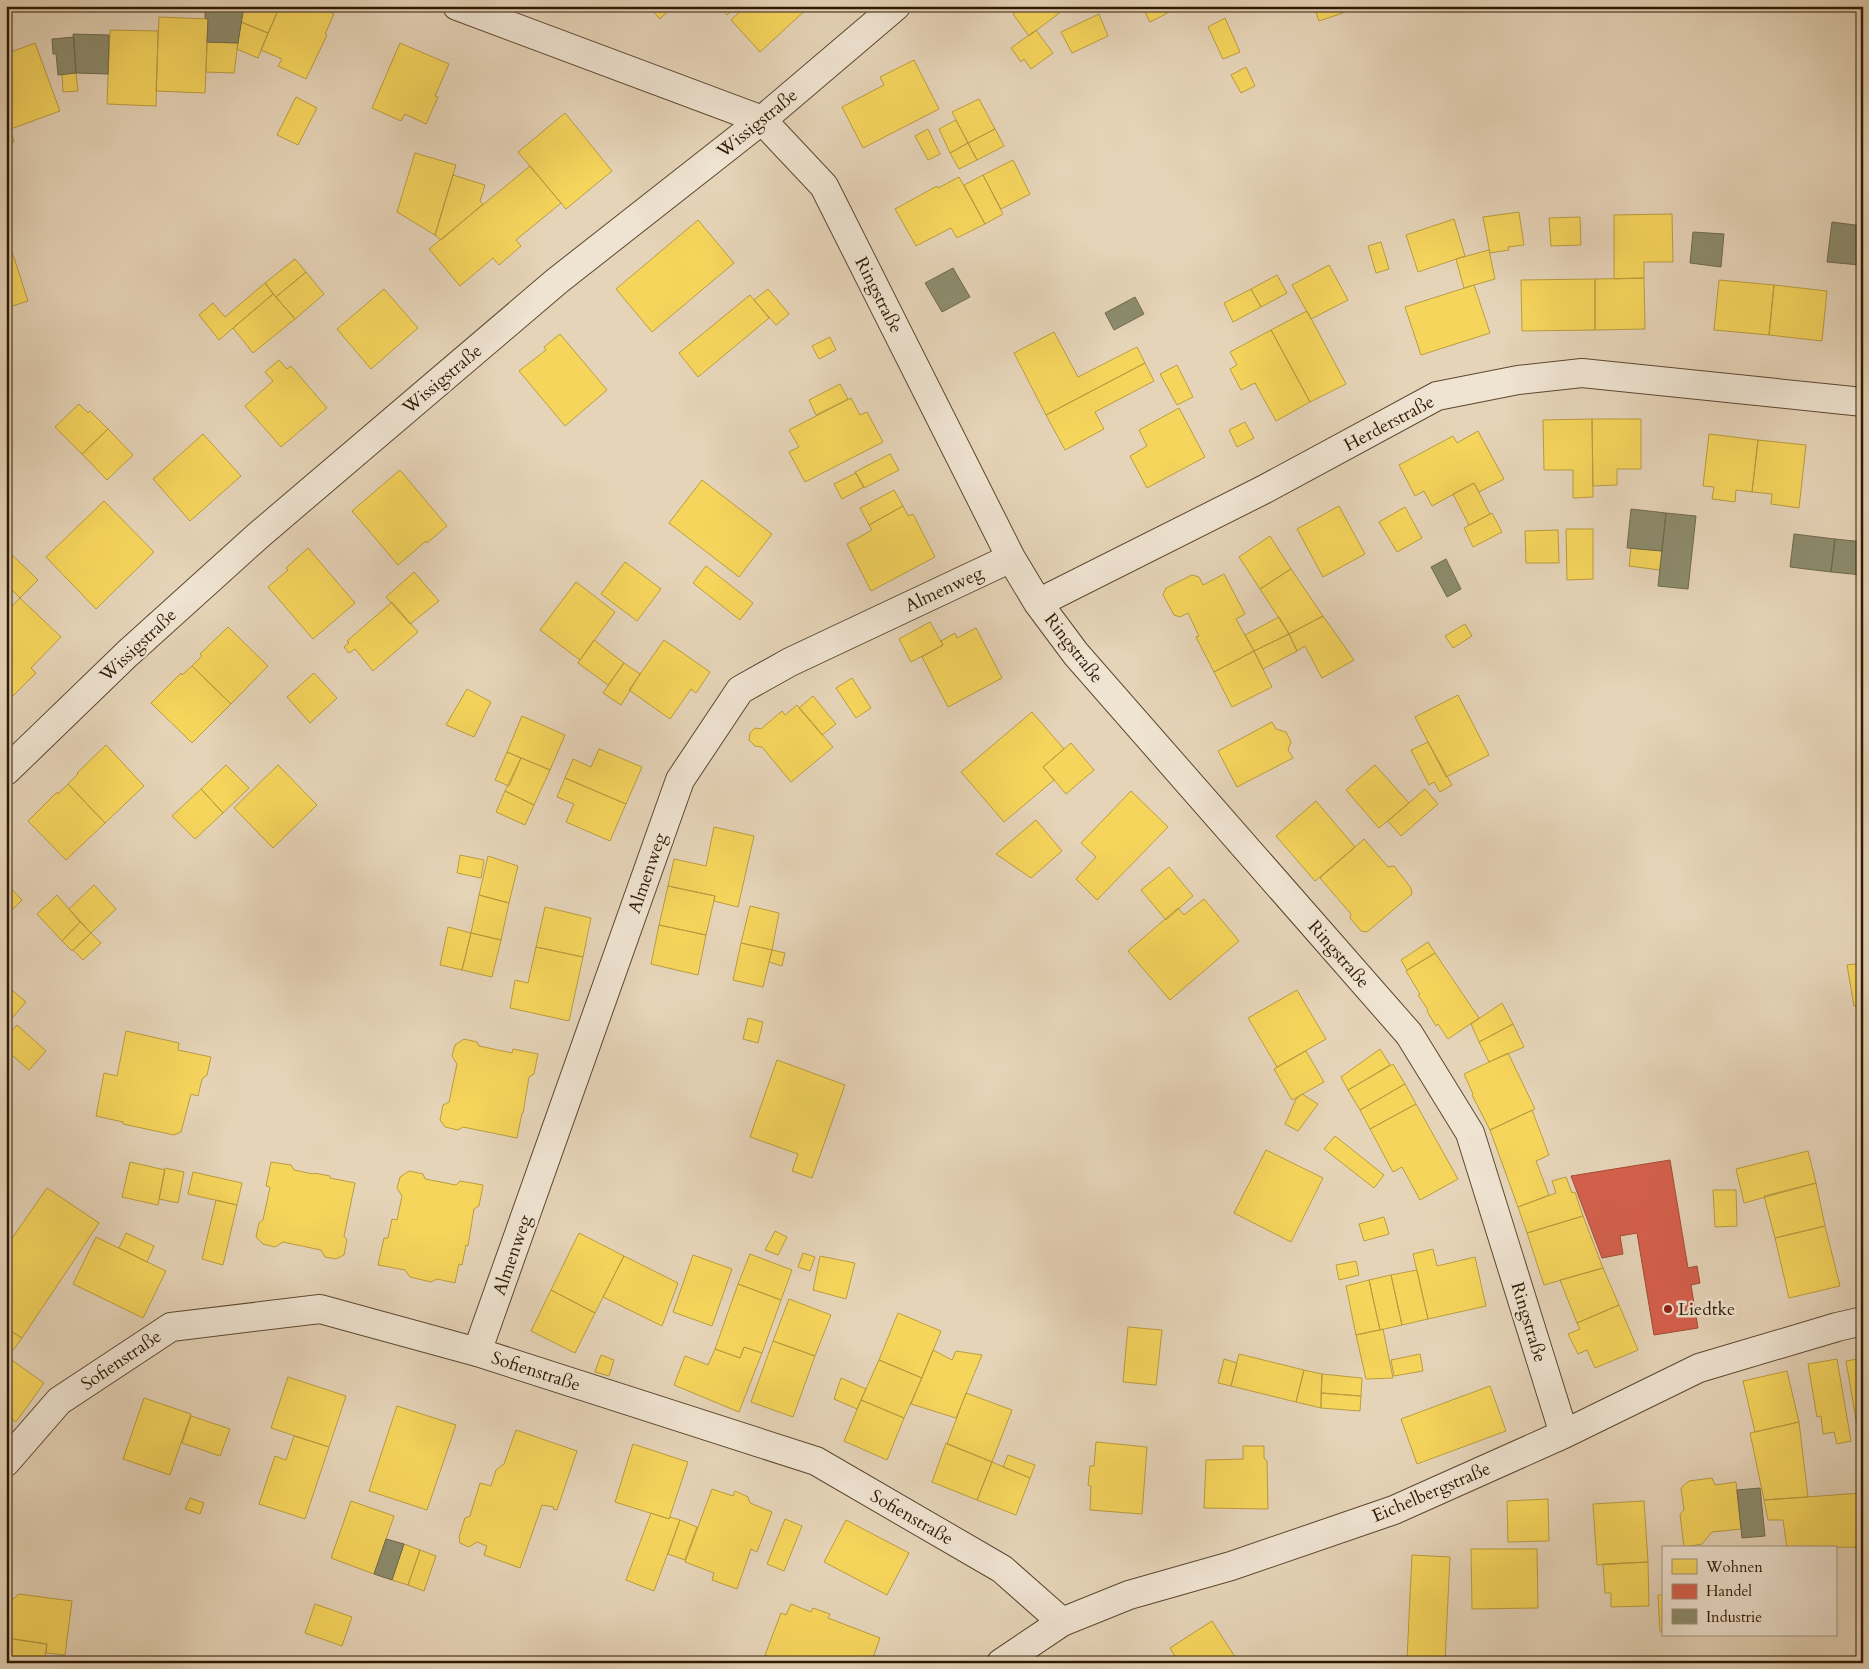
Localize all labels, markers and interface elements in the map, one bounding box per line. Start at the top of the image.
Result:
street label: Wissigstraße [711,83,803,164]
street label: Ringstraße [849,253,908,338]
street label: Wissigstraße [396,339,488,421]
street label: Herderstraße [1340,389,1439,458]
street label: Almenweg [901,560,988,618]
street label: Wissigstraße [94,603,182,688]
street label: Ringstraße [1038,608,1109,689]
street label: Almenweg [622,829,673,917]
street label: Ringstraße [1302,915,1375,994]
street label: Almenweg [487,1211,538,1299]
street label: Ringstraße [1504,1279,1553,1365]
place label: Liedtke [1678,1297,1735,1322]
marker: Liedtke [1662,1303,1674,1315]
street label: Sofienstraße [76,1324,167,1397]
street label: Sofienstraße [488,1345,584,1398]
street label: Eichelbergstraße [1368,1456,1494,1529]
street label: Sofienstraße [866,1484,958,1551]
legend [1662,1546,1836,1636]
text: Wohnen [1705,1557,1763,1577]
text: Handel [1706,1581,1752,1601]
text: Industrie [1706,1607,1762,1627]

